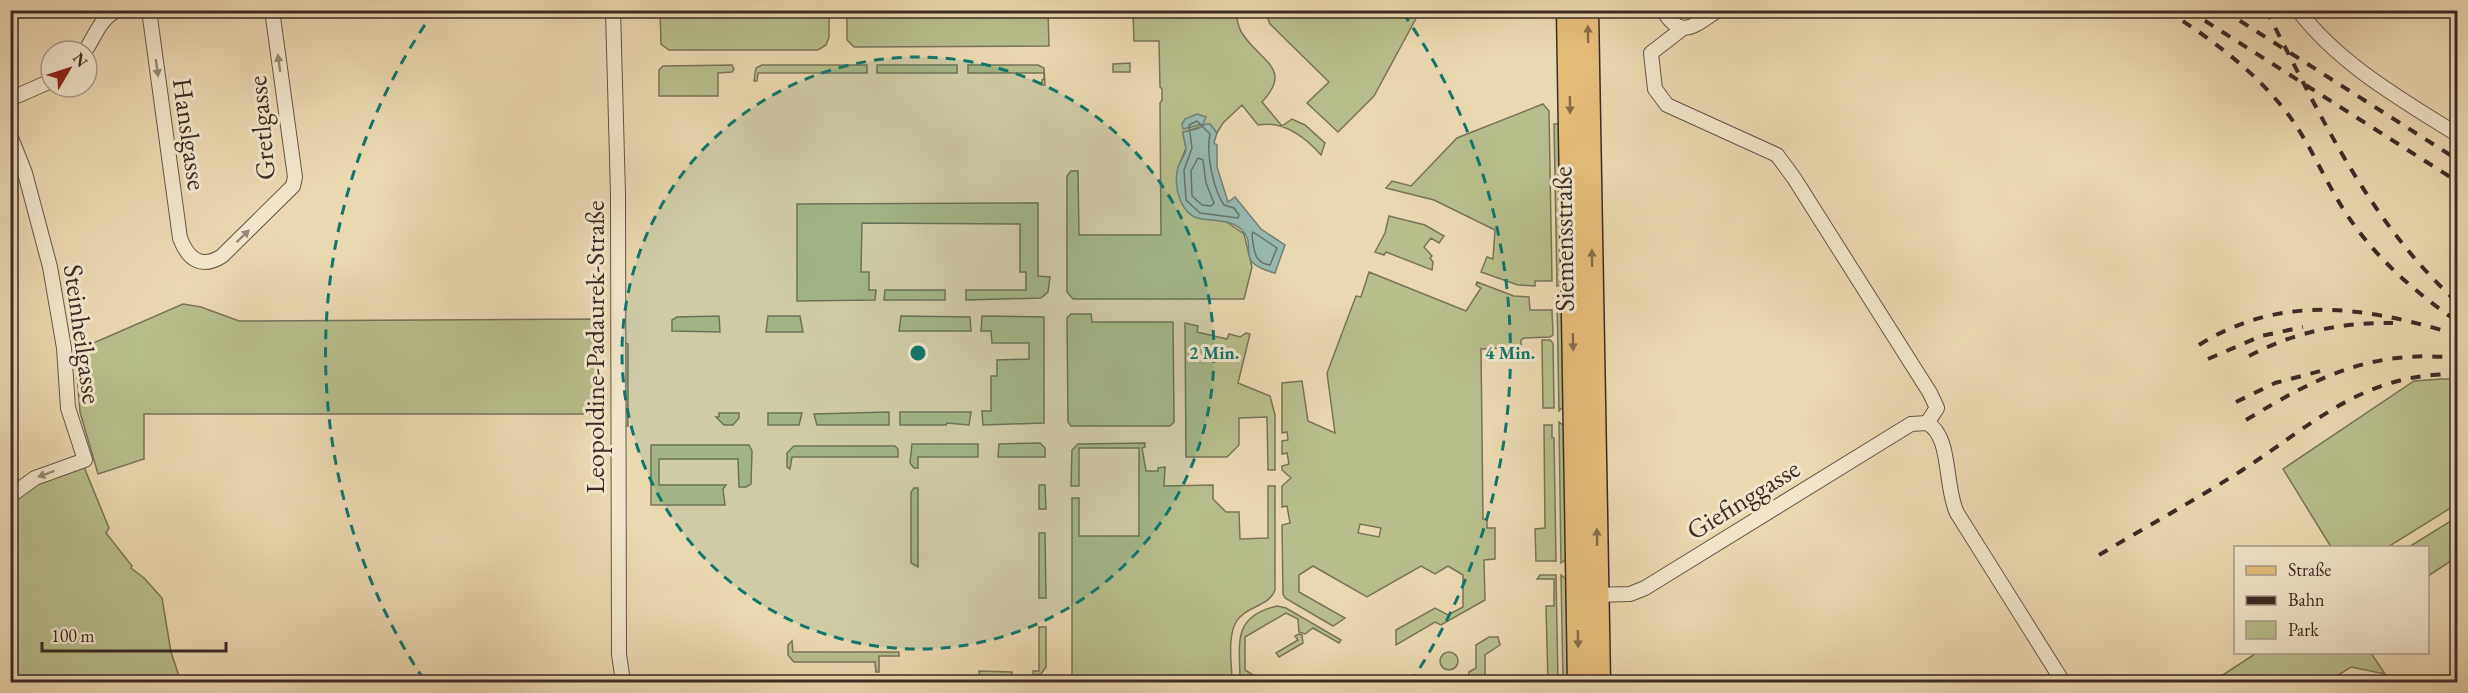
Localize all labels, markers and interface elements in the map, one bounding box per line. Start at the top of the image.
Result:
one-way arrow [1583,25,1592,44]
north arrow [39,39,99,99]
text: N [68,48,93,72]
one-way arrow [275,53,284,72]
one-way arrow [152,59,162,78]
street label: Gretlgasse [239,74,283,182]
street label: Hanslgasse [165,76,215,192]
one-way arrow [1565,95,1575,114]
street label: Siemensstraße [1544,166,1582,312]
street label: Leopoldine-Padaurek-Straße [577,201,612,493]
one-way arrow [236,229,250,243]
one-way arrow [1588,248,1597,267]
street label: Steinheilgasse [56,262,110,406]
one-way arrow [1568,332,1578,351]
text: 2 Min. [1189,341,1239,364]
text: 4 Min. [1485,341,1535,364]
centre of rings [908,343,928,363]
street label: Giefinggasse [1680,450,1806,548]
one-way arrow [36,469,54,479]
one-way arrow [1592,527,1602,546]
legend [2234,546,2429,654]
text: Straße [2288,558,2331,581]
text: Bahn [2288,588,2325,611]
scale bar [42,615,226,653]
text: Park [2288,618,2319,641]
text: 100 m [51,624,95,647]
one-way arrow [1573,629,1583,648]

